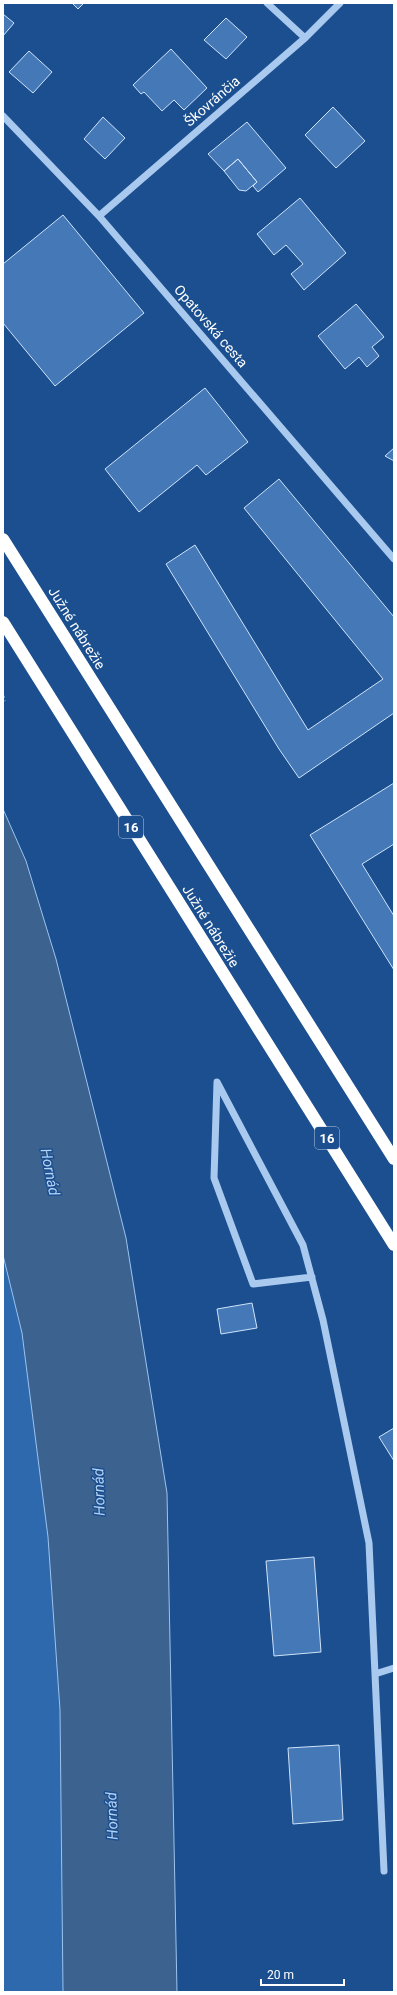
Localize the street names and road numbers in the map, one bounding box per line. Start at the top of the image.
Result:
street label: Škovránčia [180,72,243,129]
street label: Opatovská cesta [171,282,251,370]
street label: Južné nábrežie [45,584,109,672]
road number: 16 [119,816,143,838]
street label: Južné nábrežie [179,882,243,970]
road number: 16 [315,1127,339,1149]

